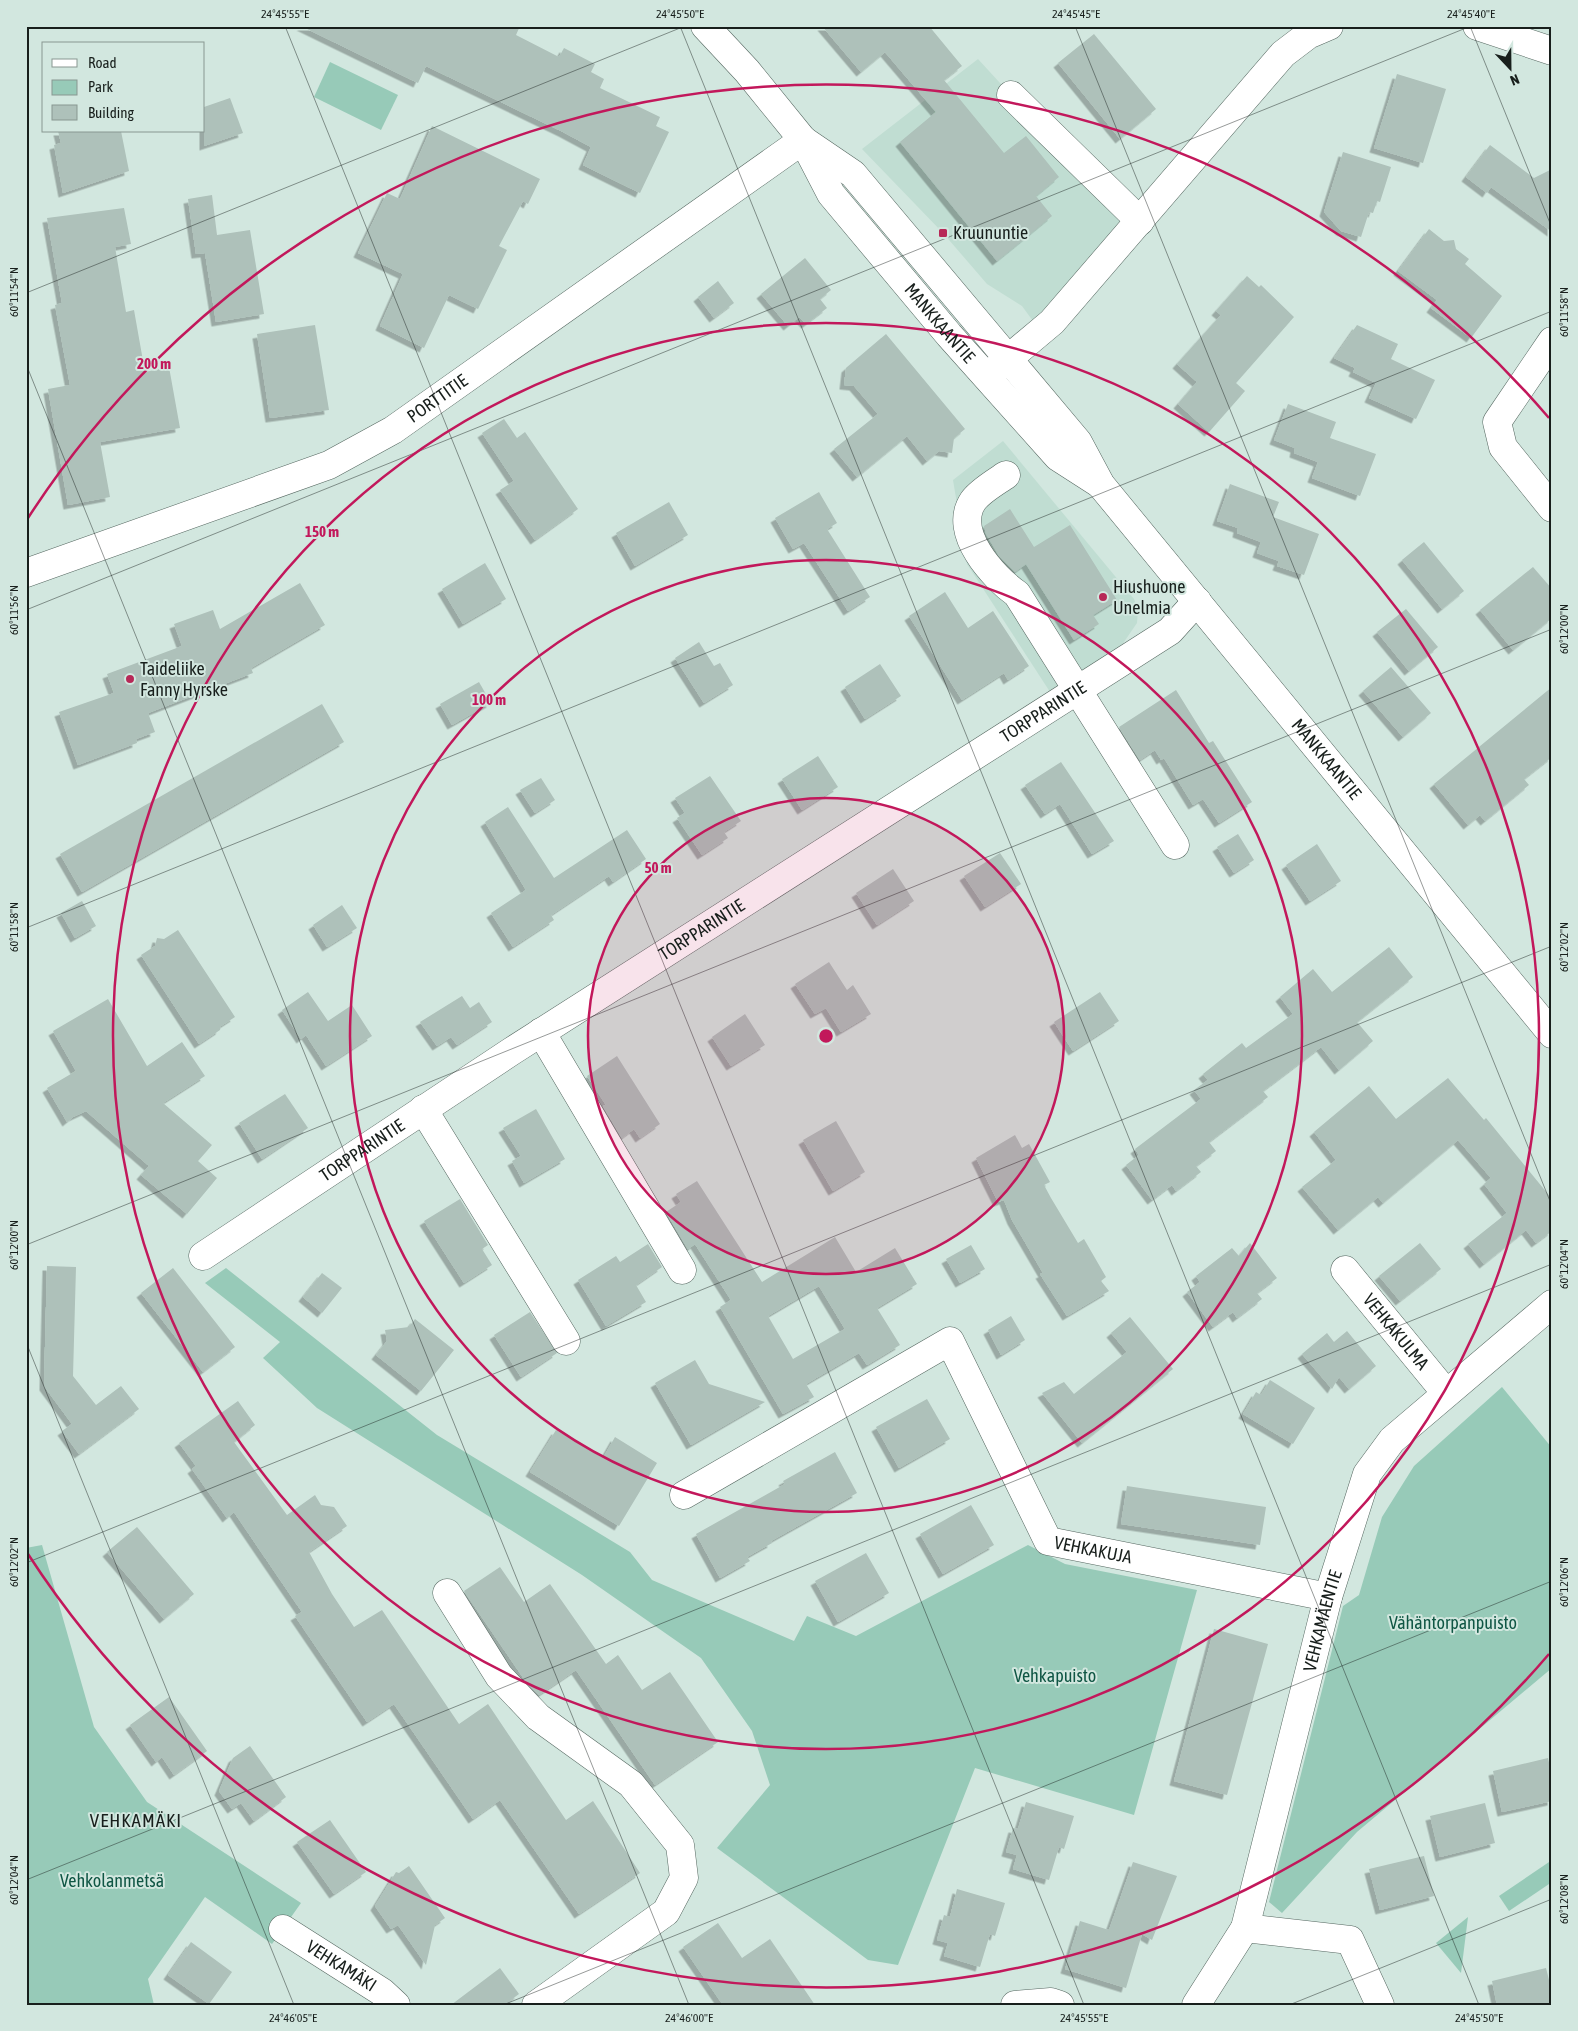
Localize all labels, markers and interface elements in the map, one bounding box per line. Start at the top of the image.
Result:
text: 24°45'55"E [261,7,309,21]
text: 24°45'50"E [656,7,704,21]
text: 24°45'45"E [1052,7,1100,21]
text: 24°45'40"E [1447,7,1495,21]
legend [42,42,205,132]
north arrow [1486,42,1536,92]
text: Road [88,54,117,71]
text: N [1508,71,1522,89]
text: Park [88,78,113,95]
text: Building [88,104,134,121]
place label: Kruununtie [953,222,1028,243]
marker: Kruununtie [937,227,949,239]
text: 60°11'54"N [7,267,21,317]
street label: MANKKAANTIE [900,279,980,367]
text: 60°11'58"N [1557,287,1571,337]
text: 200 m [137,355,171,372]
street label: PORTTITIE [403,370,472,427]
text: 150 m [305,523,339,540]
place label: Hiushuone Unelmia [1113,576,1185,618]
text: 60°11'56"N [7,585,21,635]
marker: Hiushuone Unelmia [1097,591,1109,603]
text: 60°12'00"N [1557,604,1571,654]
place label: Taideliike Fanny Hyrske [140,658,228,700]
marker: Taideliike Fanny Hyrske [124,673,136,685]
street label: TORPPARINTIE [996,676,1090,747]
text: 100 m [472,691,506,708]
street label: MANKKAANTIE [1288,714,1366,804]
text: 50 m [645,859,672,876]
street label: TORPPARINTIE [655,894,748,964]
text: 60°11'58"N [7,902,21,952]
text: 60°12'02"N [1557,922,1571,972]
centre of rings [817,1027,835,1045]
street label: TORPPARINTIE [316,1114,408,1186]
text: 60°12'00"N [7,1220,21,1270]
text: 60°12'04"N [1557,1239,1571,1289]
street label: VEHKAKULMA [1359,1289,1434,1374]
street label: VEHKAKUJA [1052,1532,1134,1568]
text: 60°12'02"N [7,1537,21,1587]
text: 60°12'06"N [1557,1557,1571,1607]
street label: VEHKAMÄENTIE [1299,1567,1346,1674]
park label: Vähäntorpanpuisto [1389,1612,1517,1633]
park label: Vehkapuisto [1014,1665,1096,1686]
district label: VEHKAMÄKI [90,1809,182,1831]
text: 60°12'04"N [7,1855,21,1905]
park label: Vehkolanmetsä [60,1870,164,1891]
text: 60°12'08"N [1557,1874,1571,1924]
street label: VEHKAMÄKI [303,1936,380,1996]
text: 24°46'05"E [269,2011,317,2025]
text: 24°46'00"E [665,2011,713,2025]
text: 24°45'55"E [1060,2011,1108,2025]
text: 24°45'50"E [1455,2011,1503,2025]

